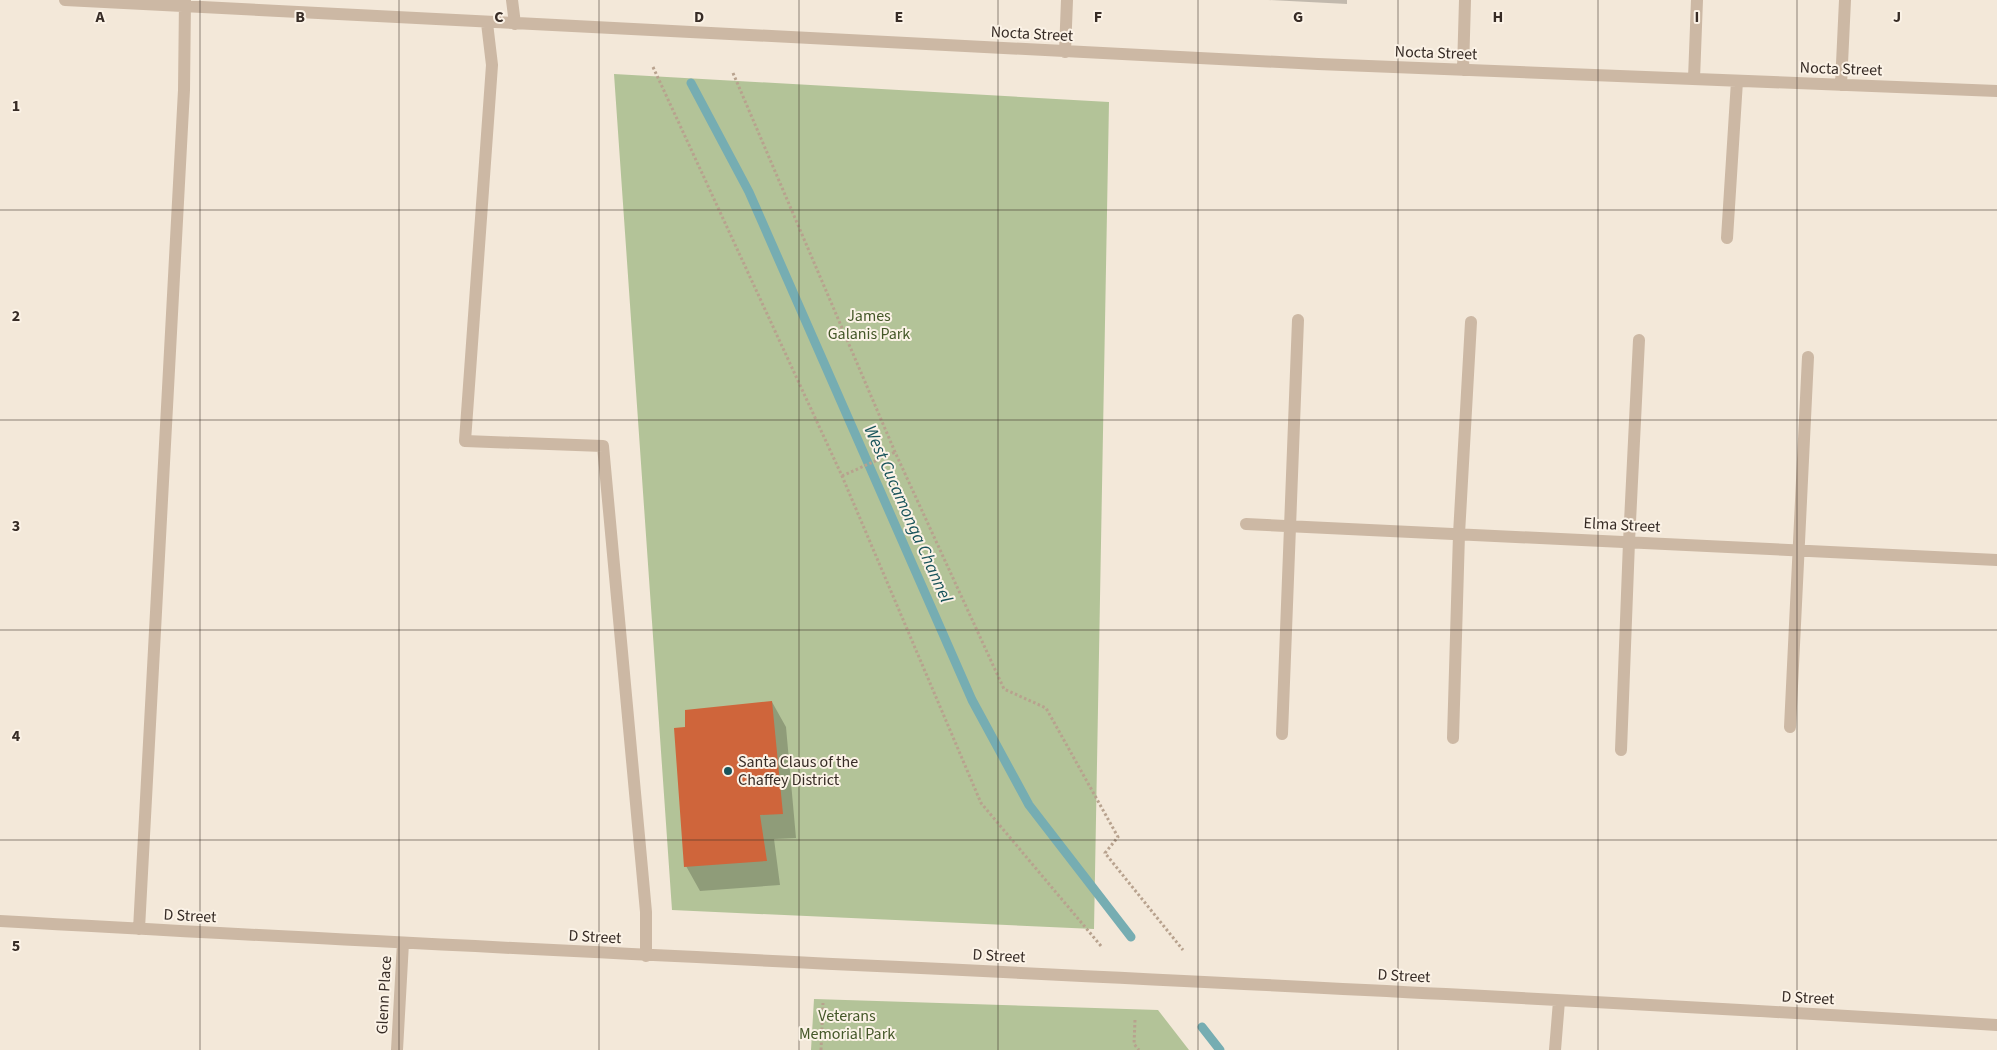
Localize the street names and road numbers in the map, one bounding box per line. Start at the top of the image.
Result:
street label: Nocta Street [990,21,1074,47]
street label: Nocta Street [1394,41,1478,65]
street label: Nocta Street [1799,57,1883,81]
street label: Elma Street [1583,512,1662,538]
street label: D Street [163,904,218,928]
street label: D Street [568,925,623,949]
street label: D Street [972,944,1027,968]
street label: Glenn Place [371,955,397,1035]
street label: D Street [1377,964,1432,988]
street label: D Street [1781,986,1836,1010]

